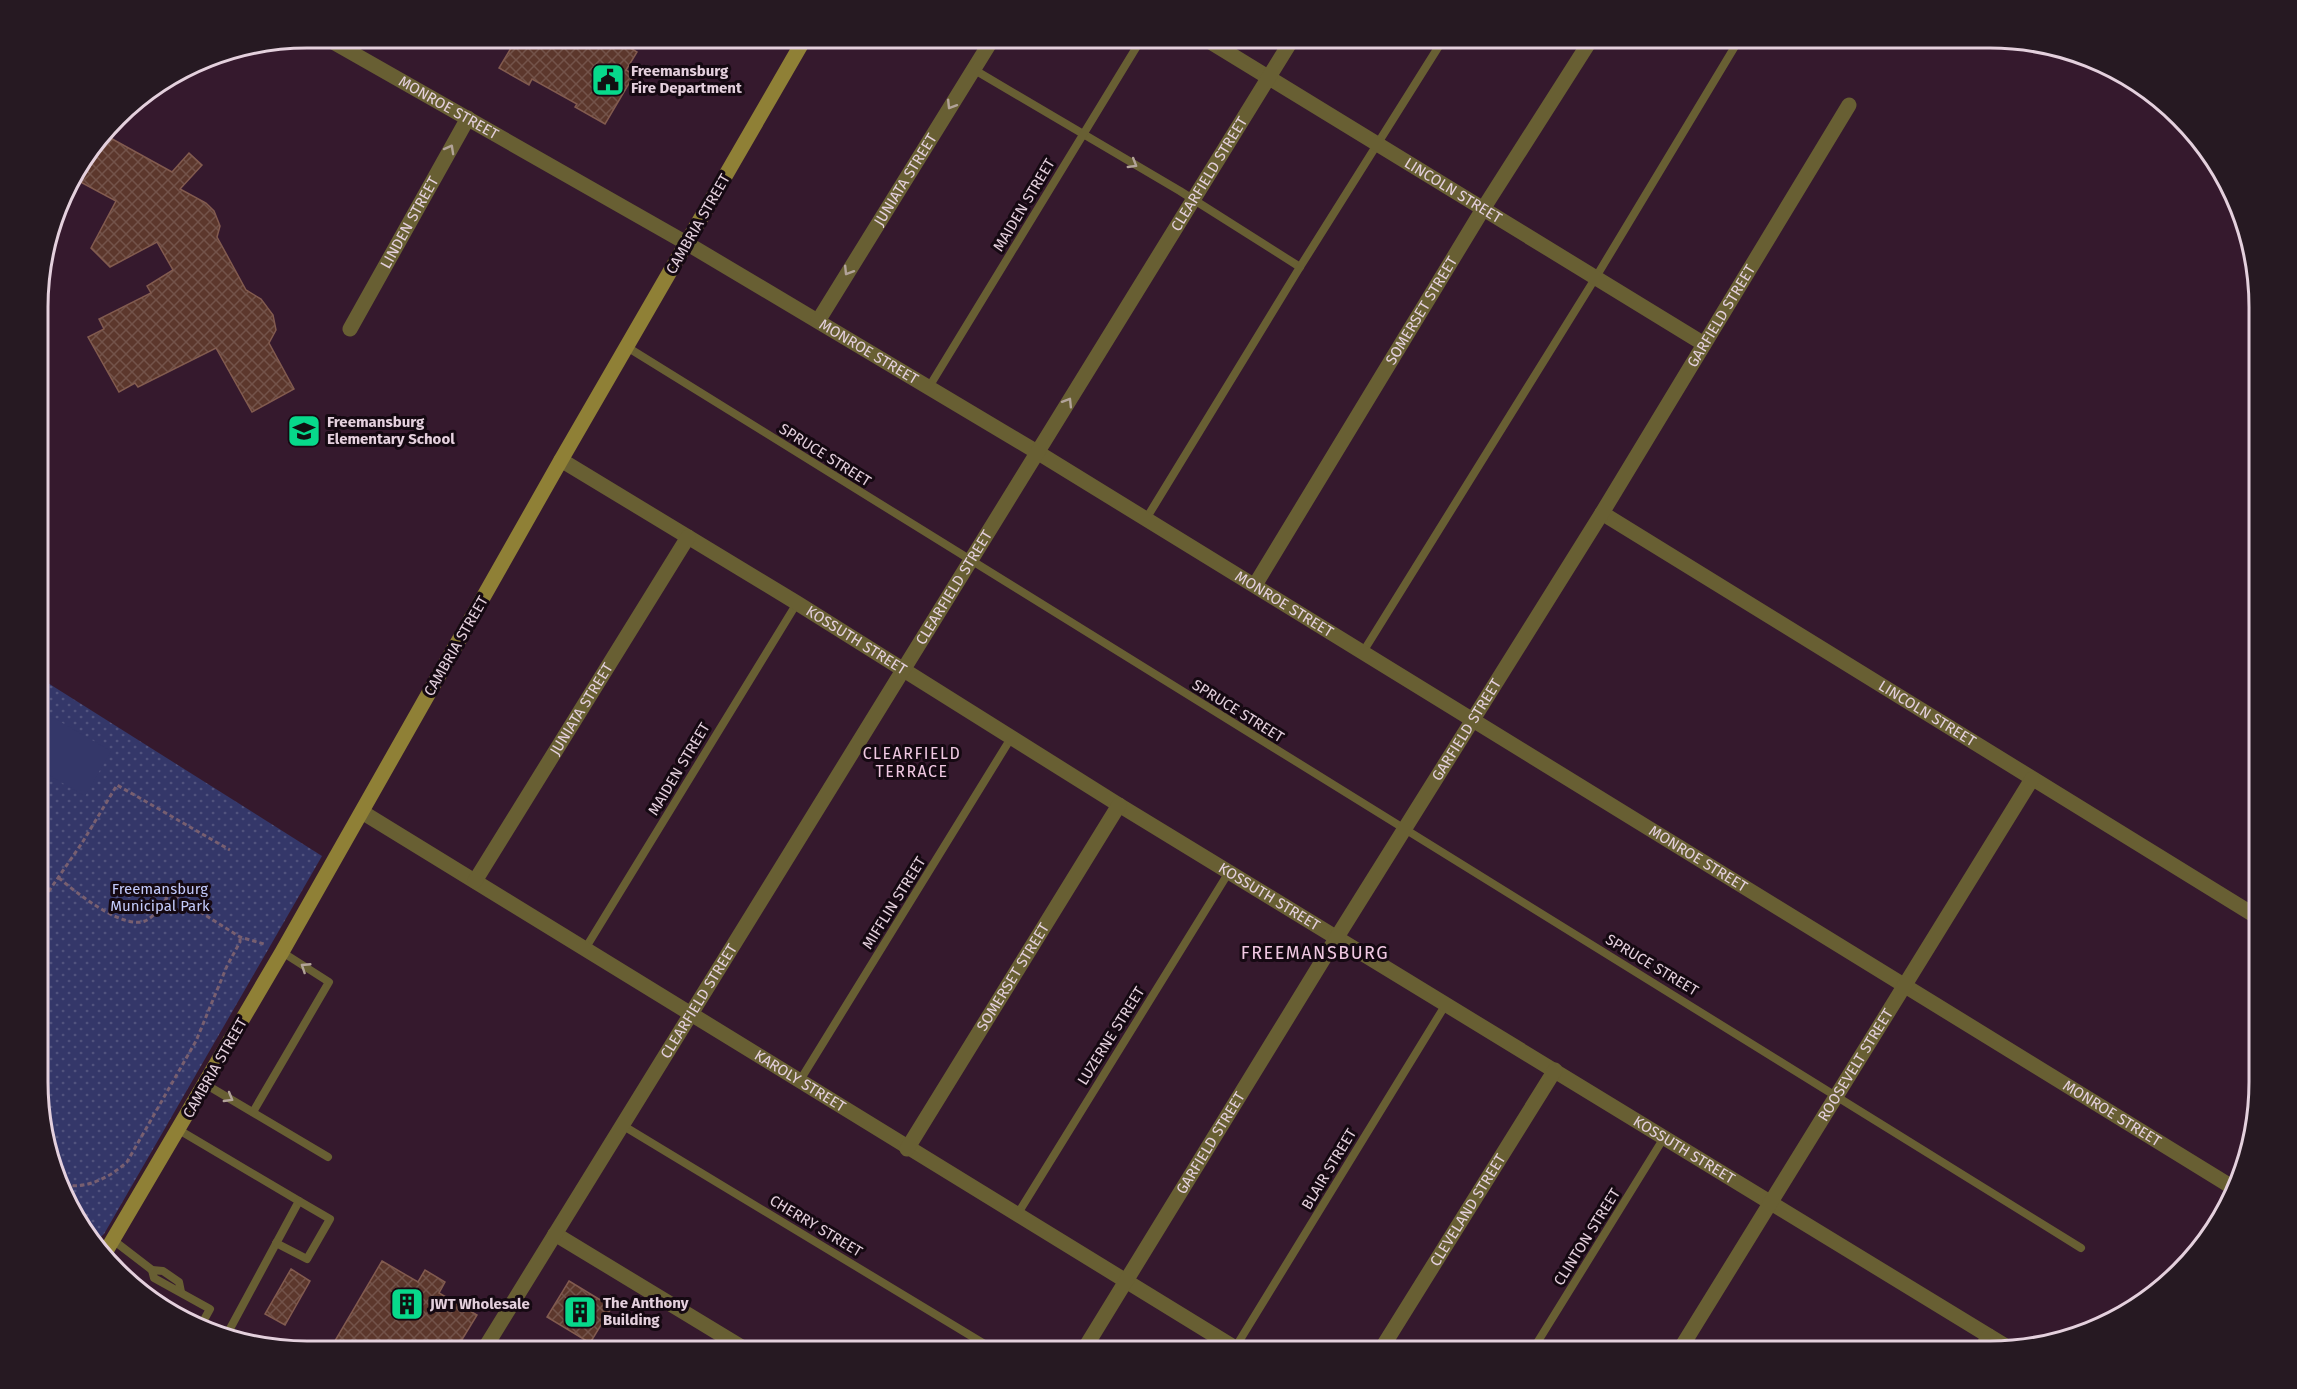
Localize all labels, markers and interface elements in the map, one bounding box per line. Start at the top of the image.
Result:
public building icon: Freemansburg Fire Department [590,62,626,98]
place label: Freemansburg Fire Department [631,62,742,97]
street label: MONROE STREET [395,72,502,143]
one-way arrow [947,99,959,109]
street label: CLEARFIELD STREET [1167,113,1251,234]
street label: JUNIATA STREET [870,130,941,229]
one-way arrow [443,145,454,155]
street label: LINCOLN STREET [1401,154,1505,227]
street label: MAIDEN STREET [989,155,1059,255]
one-way arrow [1127,156,1137,168]
street label: CAMBRIA STREET [662,171,734,277]
street label: LINDEN STREET [377,173,443,272]
street label: SOMERSET STREET [1382,253,1461,368]
street label: GARFIELD STREET [1683,261,1759,371]
one-way arrow [844,265,856,275]
street label: MONROE STREET [816,315,922,388]
one-way arrow [1061,398,1073,408]
school or university icon: Freemansburg Elementary School [286,413,322,449]
place label: Freemansburg Elementary School [327,413,455,448]
street label: SPRUCE STREET [776,420,874,490]
street label: CLEARFIELD STREET [912,527,996,648]
street label: MONROE STREET [1232,567,1337,641]
street label: CAMBRIA STREET [420,593,492,699]
street label: KOSSUTH STREET [803,602,910,679]
street label: JUNIATA STREET [546,660,617,759]
street label: GARFIELD STREET [1428,675,1505,784]
street label: SPRUCE STREET [1189,676,1287,746]
street label: LINCOLN STREET [1875,677,1979,750]
street label: MAIDEN STREET [644,719,714,819]
district label: CLEARFIELD TERRACE [863,744,961,781]
street label: MONROE STREET [1646,822,1751,896]
street label: MIFFLIN STREET [858,853,930,952]
street label: KOSSUTH STREET [1215,859,1323,935]
park label: Freemansburg Municipal Park [110,880,210,915]
street label: SOMERSET STREET [973,919,1053,1034]
street label: SPRUCE STREET [1603,930,1702,1000]
street label: CLEARFIELD STREET [657,940,741,1062]
district label: FREEMANSBURG [1241,942,1389,964]
one-way arrow [301,963,312,974]
street label: LUZERNE STREET [1074,983,1149,1088]
street label: ROOSEVELT STREET [1814,1005,1897,1125]
street label: CAMBRIA STREET [179,1015,251,1121]
street label: KAROLY STREET [751,1046,849,1116]
street label: MONROE STREET [2060,1076,2165,1150]
street label: GARFIELD STREET [1172,1088,1249,1197]
one-way arrow [223,1091,233,1102]
street label: KOSSUTH STREET [1630,1112,1738,1188]
street label: BLAIR STREET [1298,1125,1360,1213]
street label: CLEVELAND STREET [1426,1150,1510,1270]
street label: CLINTON STREET [1550,1185,1624,1289]
street label: CHERRY STREET [766,1191,866,1261]
building icon: JWT Wholesale [389,1286,425,1322]
building icon: The Anthony Building [562,1294,598,1330]
place label: The Anthony Building [603,1294,689,1329]
place label: JWT Wholesale [429,1295,530,1313]

